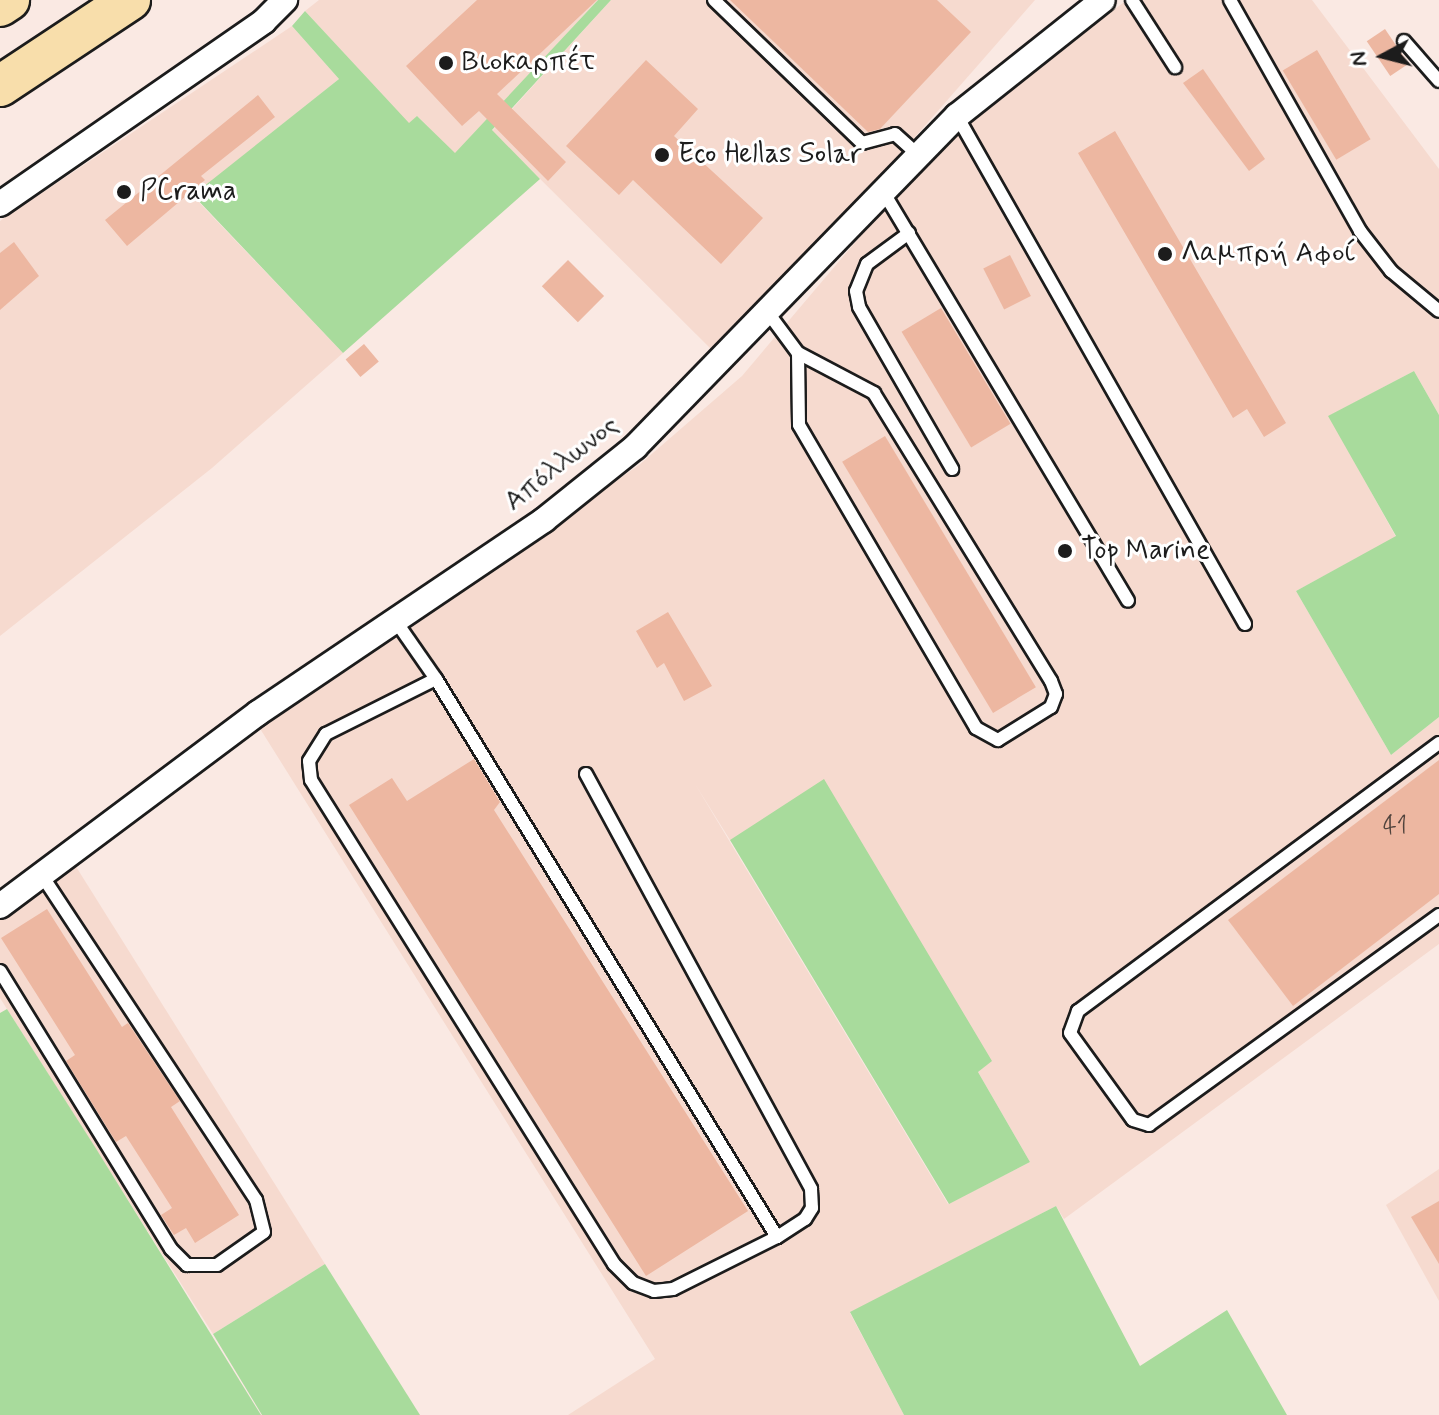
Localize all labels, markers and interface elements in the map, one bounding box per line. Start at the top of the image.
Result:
north arrow [1343,16,1423,96]
place label: Βιοκαρπέτ [462,46,595,80]
text: N [1344,50,1374,68]
marker: Βιοκαρπέτ [437,54,455,72]
place label: Eco Hellas Solar [678,138,863,172]
marker: Eco Hellas Solar [653,146,671,164]
place label: PCrama [140,175,237,209]
marker: PCrama [115,183,133,201]
place label: Λαμπρή Αφοί [1181,237,1355,271]
marker: Λαμπρή Αφοί [1156,245,1174,263]
street label: Απόλλωνος [498,409,626,519]
place label: Top Marine [1081,534,1218,568]
marker: Top Marine [1056,542,1074,560]
house number: 41 [1383,813,1407,841]

